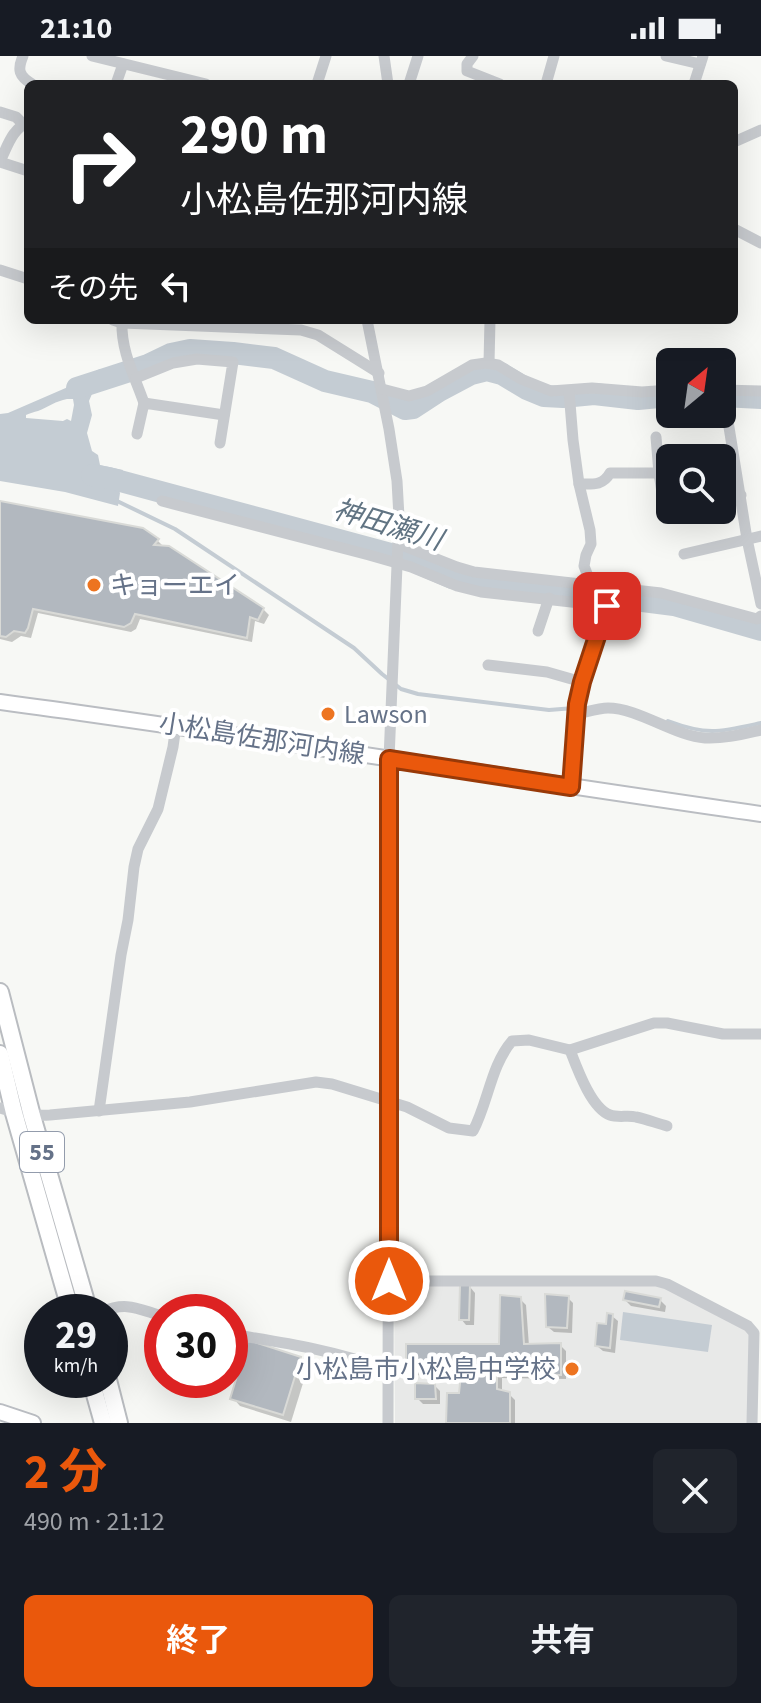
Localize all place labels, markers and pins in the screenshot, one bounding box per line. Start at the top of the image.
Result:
place label: キョーエイ [110,567,240,604]
pin [573,572,641,640]
marker: キョーエイ [85,576,103,594]
place label: Lawson [344,696,428,733]
marker: Lawson [319,705,337,723]
place label: 小松島市小松島中学校 [296,1351,556,1388]
marker: 小松島市小松島中学校 [563,1360,581,1378]

